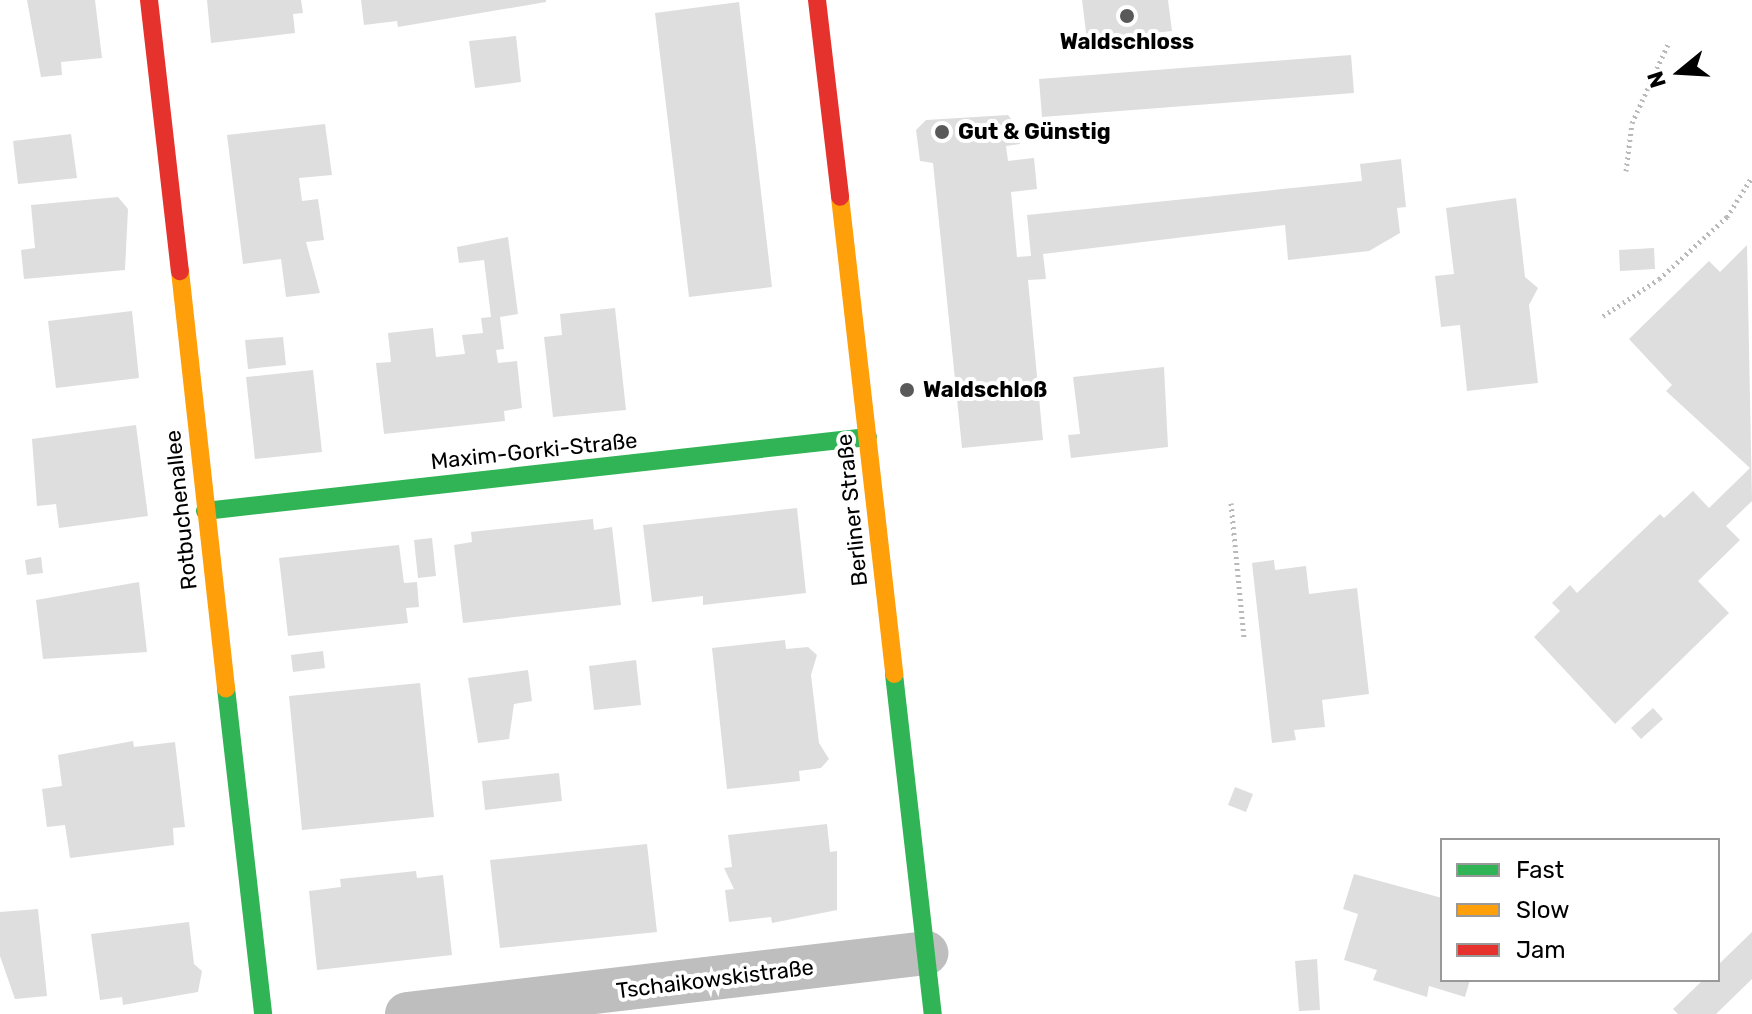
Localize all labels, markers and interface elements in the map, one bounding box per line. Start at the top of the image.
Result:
marker: Waldschloss [1118,7,1136,25]
place label: Waldschloss [1060,29,1194,55]
north arrow [1640,32,1720,112]
text: N [1641,68,1672,91]
place label: Gut & Günstig [958,119,1111,145]
marker: Gut & Günstig [933,123,951,141]
place label: Waldschloß [923,377,1047,403]
marker: Waldschloß [898,381,916,399]
street label: Maxim-Gorki-Straße [429,427,639,475]
street label: Rotbuchenallee [159,429,203,591]
street label: Berliner Straße [831,432,873,588]
legend [1440,838,1720,982]
text: Fast [1516,856,1564,884]
text: Slow [1516,896,1569,924]
text: Jam [1516,936,1566,964]
street label: Tschaikowskistraße [615,954,815,1004]

